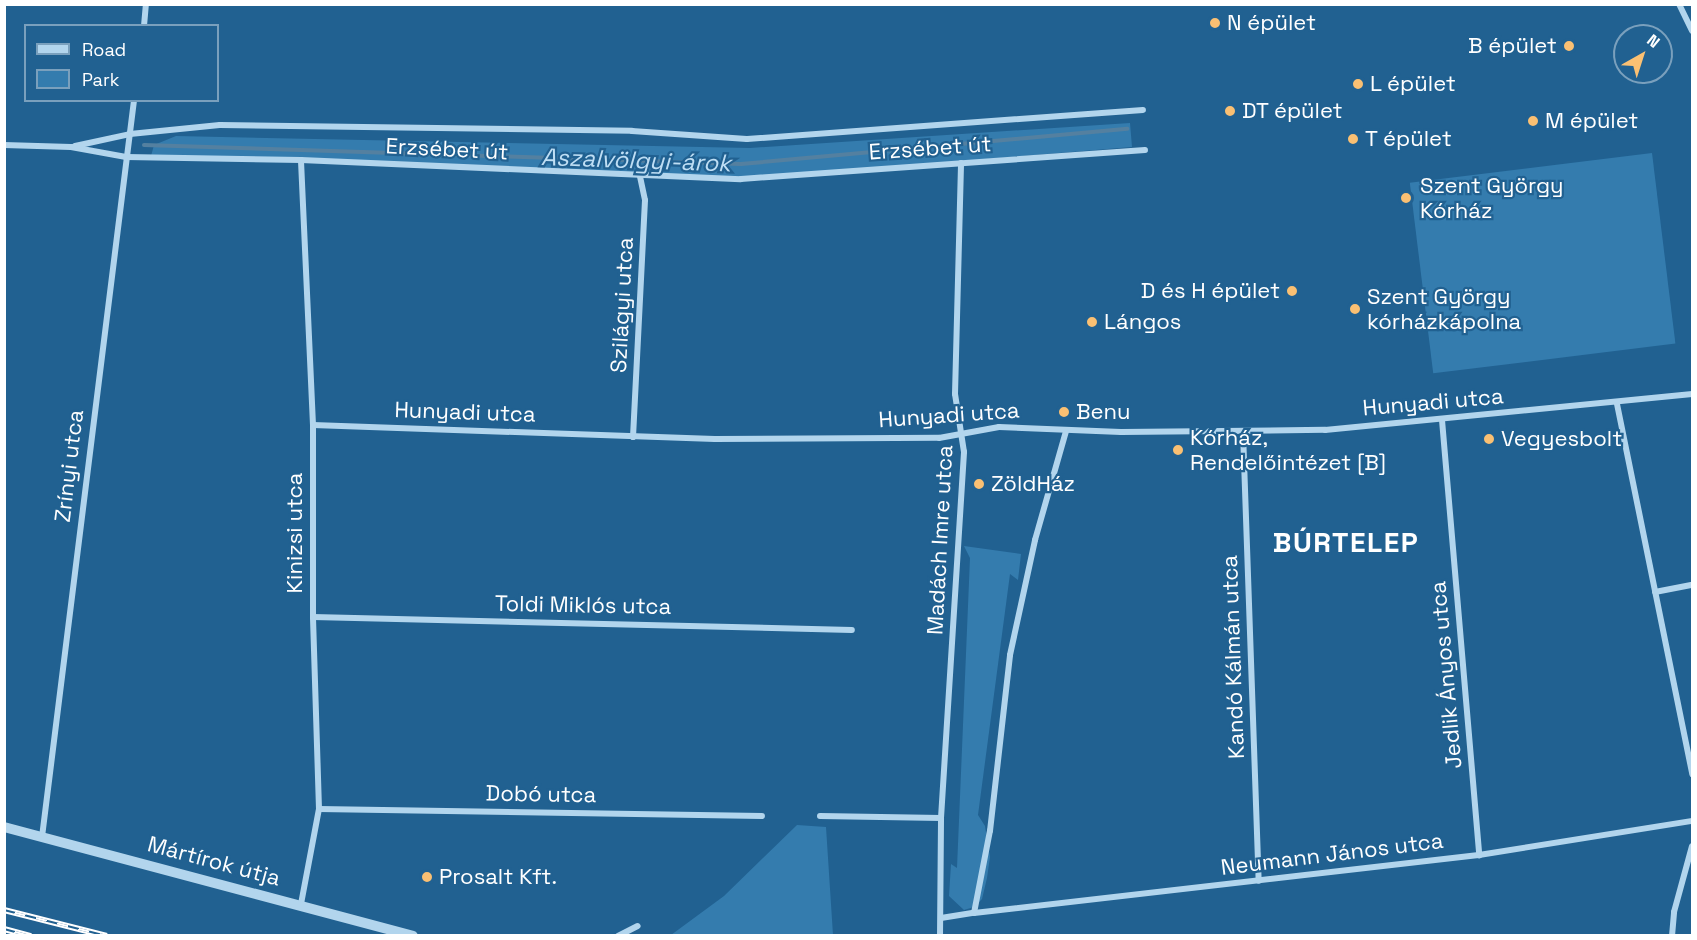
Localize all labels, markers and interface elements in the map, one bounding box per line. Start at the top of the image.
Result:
place label: N épület [1227,10,1316,36]
marker: N épület [1208,16,1222,30]
legend [24,24,219,102]
north arrow [1613,24,1673,84]
text: N [1643,30,1664,53]
place label: B épület [1468,33,1557,59]
text: Road [82,38,126,61]
marker: B épület [1562,39,1576,53]
text: Park [82,68,119,91]
place label: L épület [1370,71,1456,97]
marker: L épület [1351,77,1365,91]
place label: DT épület [1242,98,1343,124]
marker: DT épület [1223,104,1237,118]
place label: M épület [1545,108,1638,134]
marker: M épület [1526,114,1540,128]
place label: T épület [1365,126,1452,152]
street label: Erzsébet út [868,131,992,165]
marker: T épület [1346,132,1360,146]
street label: Erzsébet út [385,133,509,165]
water label: Aszalvölgyi-árok [541,142,731,178]
place label: Szent György Kórház [1420,172,1564,224]
marker: Szent György Kórház [1397,189,1415,207]
street label: Szilágyi utca [605,237,639,373]
place label: D és H épület [1141,278,1280,304]
place label: Szent György kórházkápolna [1367,283,1521,334]
marker: D és H épület [1285,284,1299,298]
marker: Szent György kórházkápolna [1348,302,1362,316]
place label: Lángos [1104,309,1181,335]
marker: Lángos [1085,315,1099,329]
street label: Hunyadi utca [1362,383,1504,421]
street label: Hunyadi utca [394,396,536,428]
street label: Hunyadi utca [878,397,1020,433]
place label: Benu [1076,399,1130,425]
marker: Benu [1057,405,1071,419]
street label: Zrínyi utca [49,408,89,524]
place label: Kórház, Rendelőintézet [B] [1190,424,1386,476]
place label: Vegyesbolt [1501,426,1622,452]
marker: Vegyesbolt [1482,432,1496,446]
marker: Kórház, Rendelőintézet [B] [1171,443,1185,457]
street label: Madách Imre utca [922,444,958,636]
place label: ZöldHáz [991,471,1075,497]
street label: Kinizsi utca [282,473,308,593]
marker: ZöldHáz [972,477,986,491]
district label: BÚRTELEP [1273,525,1419,559]
street label: Kandó Kálmán utca [1216,555,1250,759]
street label: Jedlik Ányos utca [1425,580,1467,770]
street label: Toldi Miklós utca [495,590,671,620]
street label: Dobó utca [485,780,597,808]
street label: Neumann János utca [1219,827,1445,881]
street label: Mártírok útja [145,831,283,891]
place label: Prosalt Kft. [439,864,557,890]
marker: Prosalt Kft. [420,870,434,884]

